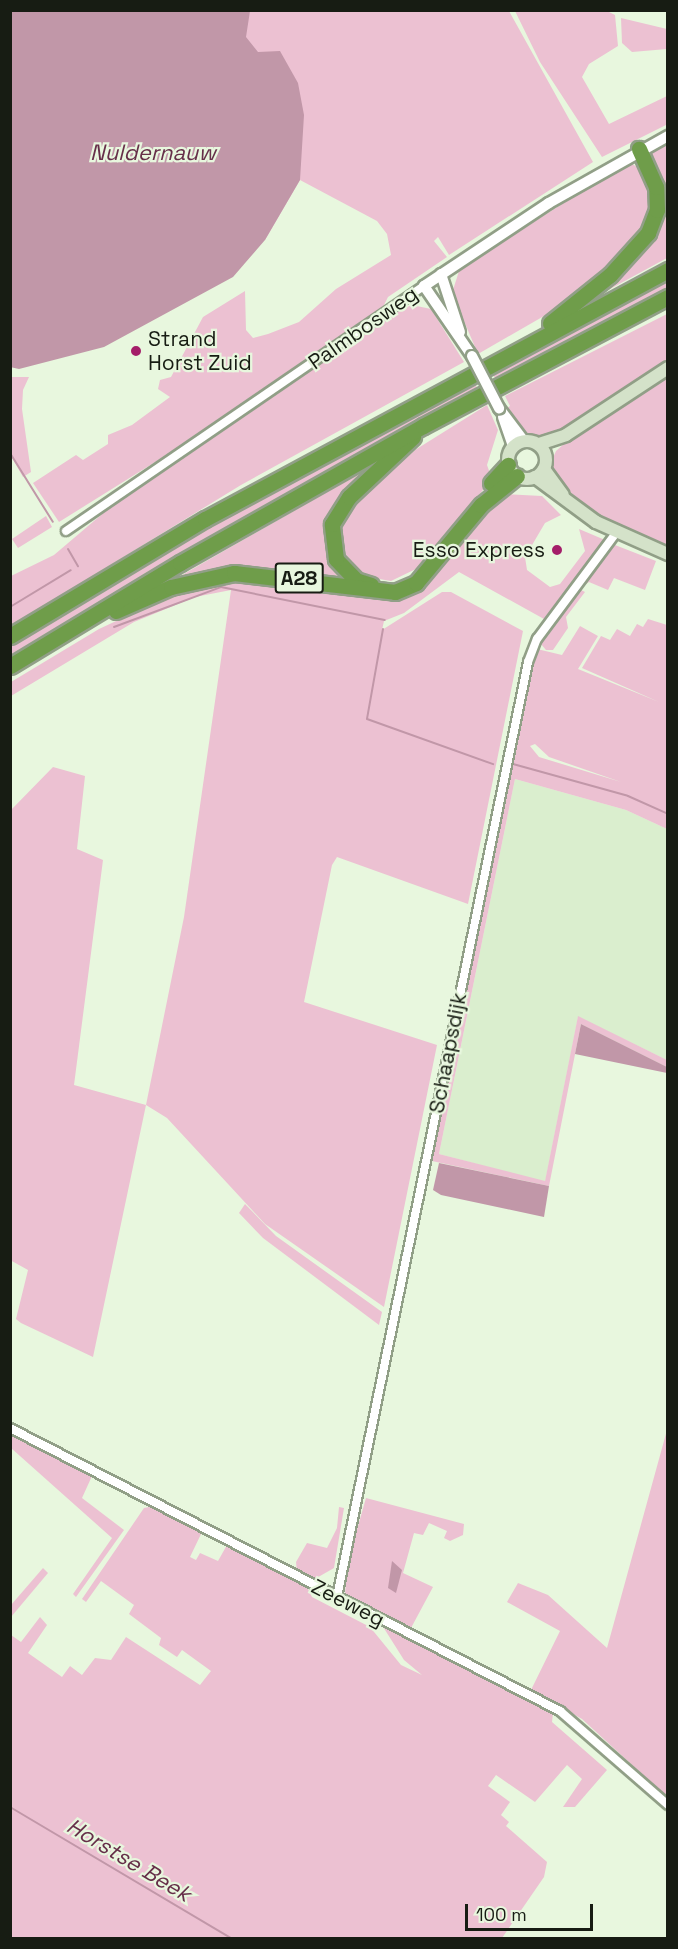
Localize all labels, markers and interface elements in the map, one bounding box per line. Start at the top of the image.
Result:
water label: Nuldernauw [90,140,216,166]
street label: Palmbosweg [304,281,422,375]
place label: Strand Horst Zuid [148,326,252,376]
marker: Strand Horst Zuid [129,344,143,358]
place label: Esso Express [413,537,545,563]
marker: Esso Express [550,543,564,557]
road number: A28 [274,561,324,595]
street label: Schaapsdijk [424,991,472,1115]
street label: Zeeweg [307,1574,389,1632]
water label: Horstse Beek [62,1813,196,1907]
scale bar [468,1892,596,1930]
text: 100 m [476,1903,527,1926]

